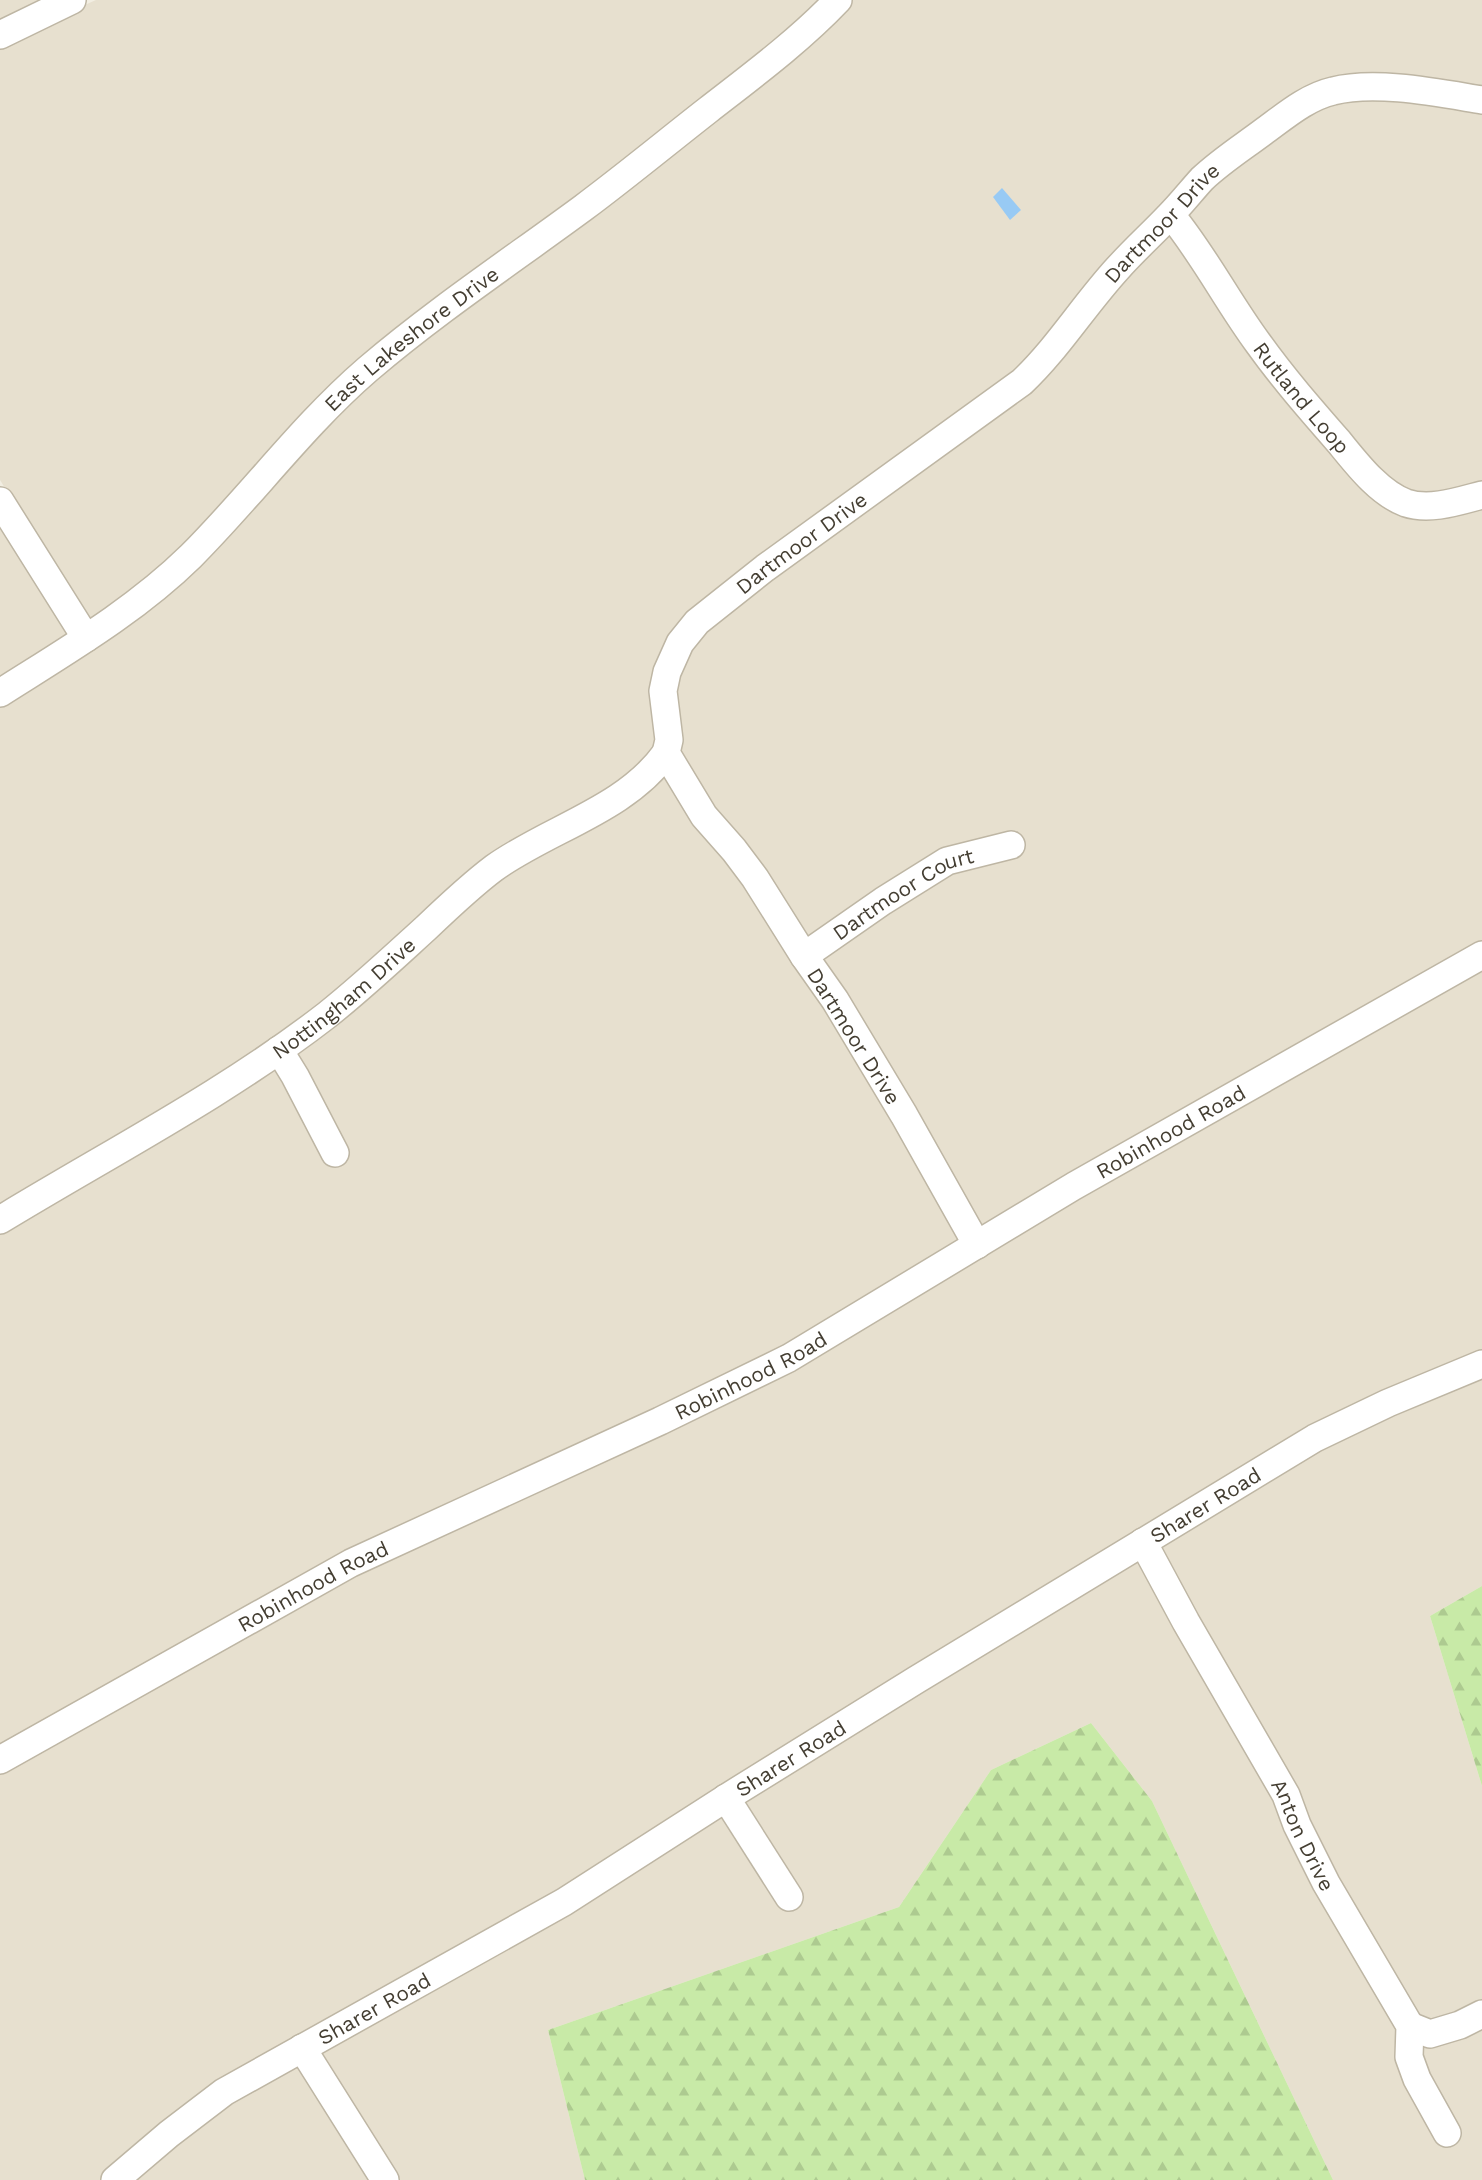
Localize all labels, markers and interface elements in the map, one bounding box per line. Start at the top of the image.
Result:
street label: Dartmoor Drive [1098,157,1224,288]
street label: East Lakeshore Drive [319,261,503,416]
street label: Rutland Loop [1249,337,1356,458]
street label: Dartmoor Drive [731,486,872,599]
street label: Dartmoor Court [828,842,976,945]
street label: Nottingham Drive [267,932,420,1064]
street label: Dartmoor Drive [802,963,906,1109]
street label: Robinhood Road [1091,1079,1250,1184]
street label: Robinhood Road [670,1326,831,1425]
street label: Sharer Road [1145,1461,1265,1548]
street label: Robinhood Road [233,1535,392,1637]
street label: Sharer Road [731,1714,850,1802]
street label: Anton Drive [1267,1774,1340,1895]
street label: Sharer Road [313,1967,435,2050]

